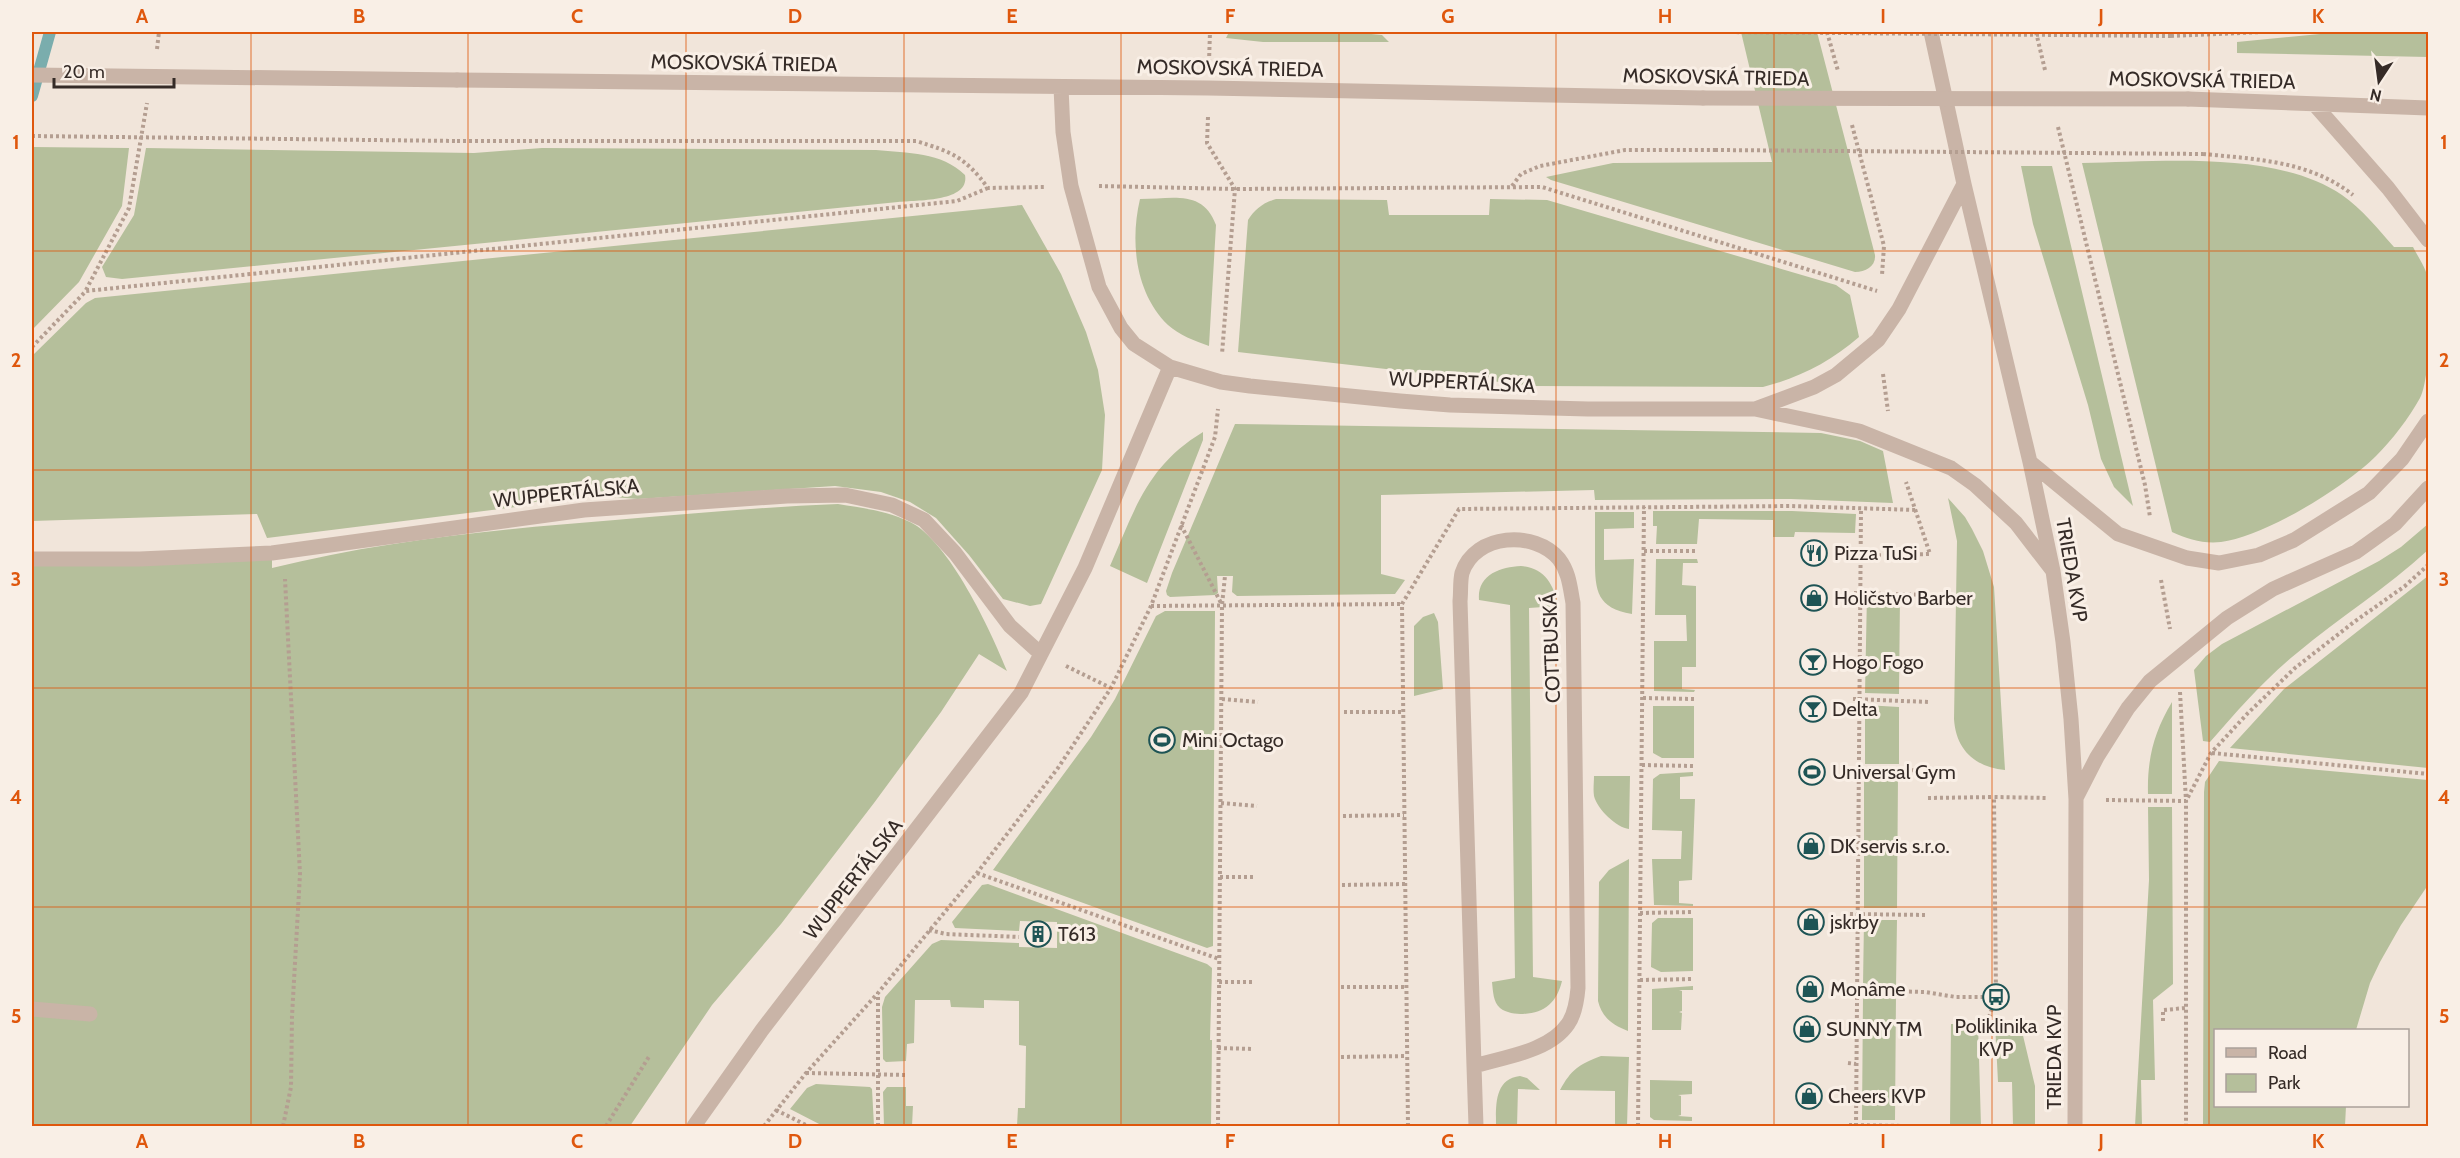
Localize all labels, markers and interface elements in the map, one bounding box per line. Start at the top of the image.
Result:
text: A [136,4,149,28]
text: B [353,4,365,28]
text: C [571,4,583,28]
text: D [788,4,802,28]
text: E [1006,4,1018,28]
text: F [1225,4,1236,28]
text: G [1441,4,1455,28]
text: H [1658,4,1672,28]
text: I [1880,4,1886,28]
text: J [2097,4,2104,28]
text: K [2312,4,2325,28]
street label: MOSKOVSKÁ TRIEDA [650,49,838,77]
scale bar [54,51,174,89]
north arrow [2349,51,2409,111]
street label: MOSKOVSKÁ TRIEDA [1136,54,1324,82]
text: 20 m [63,61,105,83]
street label: MOSKOVSKÁ TRIEDA [1622,63,1810,91]
street label: MOSKOVSKÁ TRIEDA [2108,66,2296,94]
text: N [2368,85,2383,106]
text: 1 [12,130,20,154]
text: 1 [2440,130,2448,154]
text: 2 [11,348,21,372]
text: 2 [2439,348,2449,372]
street label: WUPPERTÁLSKA [1388,366,1536,398]
street label: WUPPERTÁLSKA [492,473,641,513]
street label: TRIEDA KVP [2051,516,2093,624]
restaurant icon: Pizza TuSi [1799,538,1829,568]
place label: Pizza TuSi [1834,541,1917,565]
text: 3 [11,567,21,591]
text: 3 [2439,567,2449,591]
shop icon: Holičstvo Barber [1799,583,1829,613]
place label: Holičstvo Barber [1834,586,1973,610]
street label: COTTBUSKÁ [1537,592,1565,703]
bar icon: Hogo Fogo [1798,647,1828,677]
place label: Hogo Fogo [1832,650,1924,674]
bar icon: Delta [1798,694,1828,724]
place label: Delta [1832,697,1878,721]
sports icon: Mini Octago [1147,725,1177,755]
place label: Mini Octago [1182,728,1284,752]
sports icon: Universal Gym [1797,757,1827,787]
place label: Universal Gym [1832,760,1956,784]
text: 4 [10,785,22,809]
text: 4 [2438,785,2450,809]
street label: WUPPERTÁLSKA [798,813,908,944]
shop icon: DK servis s.r.o. [1796,831,1826,861]
place label: DK servis s.r.o. [1830,834,1950,858]
shop icon: jskrby [1796,907,1826,937]
place label: jskrby [1829,910,1879,934]
building icon: T613 [1023,919,1053,949]
place label: T613 [1058,922,1096,946]
shop icon: Monâme [1795,974,1825,1004]
place label: Monâme [1830,977,1906,1001]
bus stop icon: Poliklinika KVP [1981,982,2011,1012]
text: 5 [11,1004,21,1028]
text: 5 [2439,1004,2449,1028]
street label: TRIEDA KVP [2042,1005,2066,1109]
shop icon: SUNNY TM [1792,1014,1822,1044]
place label: Poliklinika KVP [1955,1014,2038,1061]
place label: SUNNY TM [1826,1017,1923,1041]
legend [2214,1029,2409,1107]
text: Road [2268,1042,2307,1064]
text: Park [2268,1072,2301,1094]
shop icon: Cheers KVP [1794,1081,1824,1111]
place label: Cheers KVP [1828,1084,1926,1108]
text: A [136,1129,149,1153]
text: B [353,1129,365,1153]
text: C [571,1129,583,1153]
text: D [788,1129,802,1153]
text: E [1006,1129,1018,1153]
text: F [1225,1129,1236,1153]
text: G [1441,1129,1455,1153]
text: H [1658,1129,1672,1153]
text: I [1880,1129,1886,1153]
text: J [2097,1129,2104,1153]
text: K [2312,1129,2325,1153]

